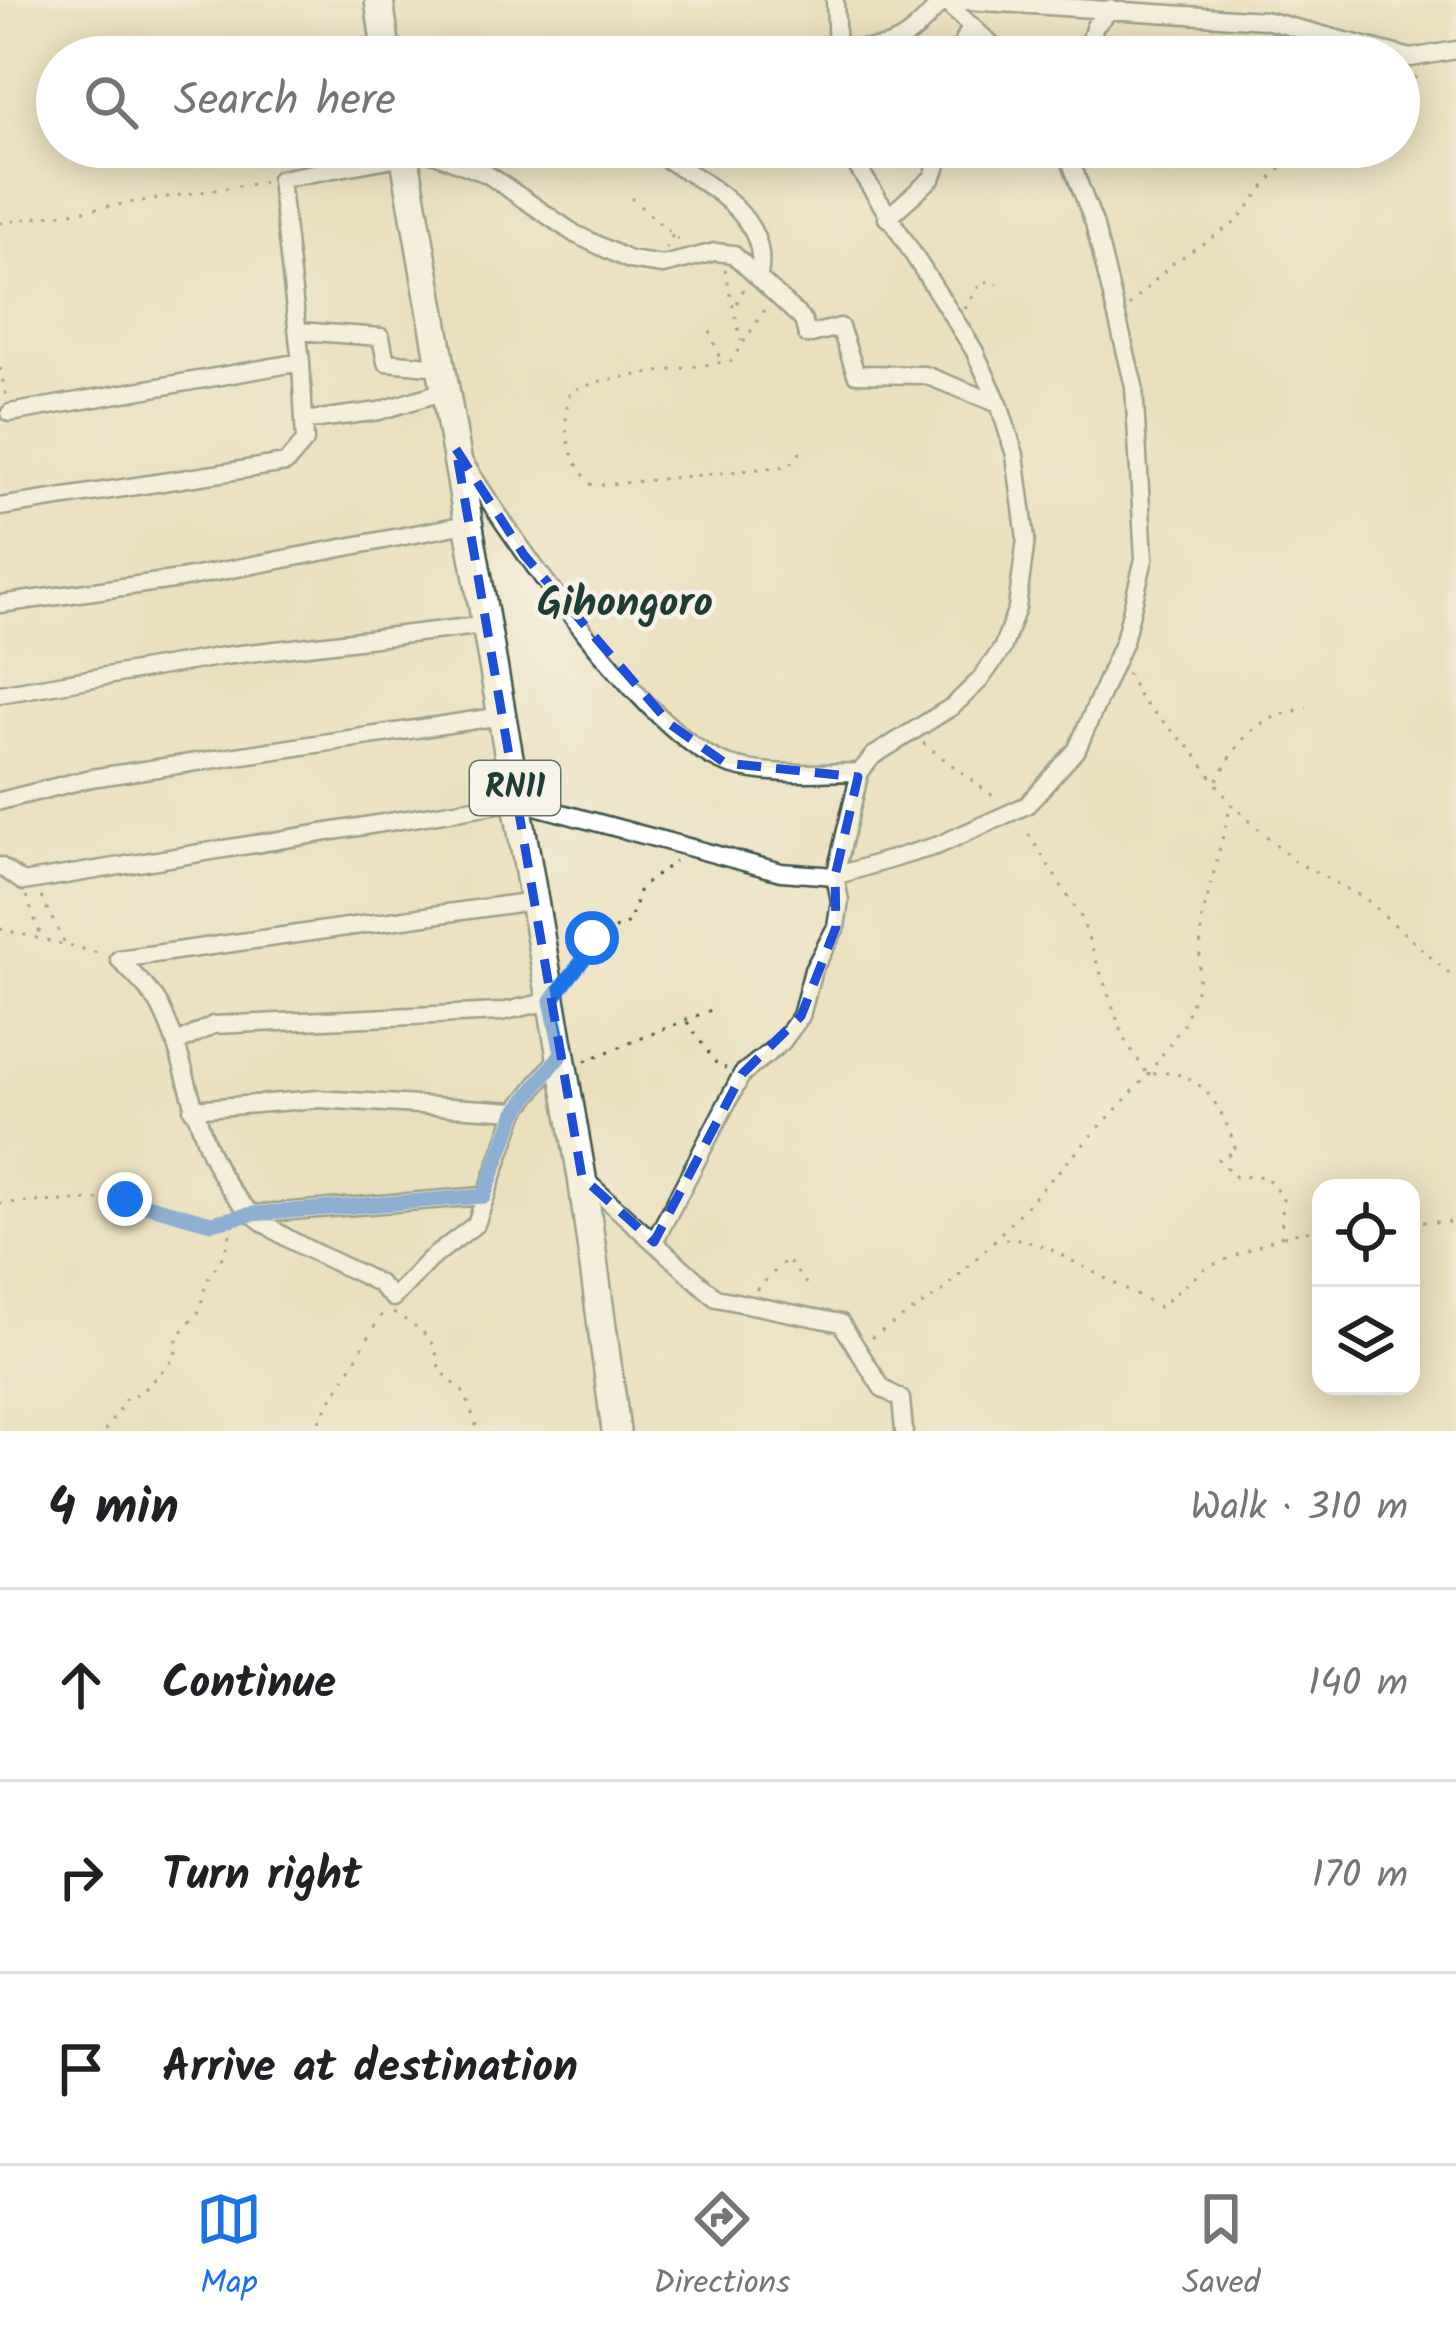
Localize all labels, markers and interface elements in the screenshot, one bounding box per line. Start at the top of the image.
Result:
search box [36,36,1420,168]
text: Search here [174,66,396,138]
icon: search [78,69,144,135]
district label: Gihongoro [537,571,713,638]
road number: RN11 [470,761,560,815]
route start [565,911,619,965]
route end [98,1172,152,1226]
map controls [1312,1179,1420,1395]
button: locate [1312,1179,1420,1287]
button: layers [1312,1287,1420,1395]
text: 4 min [48,1469,179,1550]
text: Walk · 310 m [1190,1478,1408,1540]
text: Continue [162,1649,336,1721]
icon: ahead [48,1652,114,1718]
text: 140 m [1308,1654,1408,1716]
text: Turn right [162,1841,362,1913]
icon: right [48,1844,114,1910]
text: 170 m [1312,1846,1408,1908]
text: Arrive at destination [162,2033,578,2105]
icon: arrive [48,2036,114,2102]
tab: Map [196,2186,262,2311]
tab: Directions [653,2186,790,2311]
tab: Saved [1182,2186,1260,2311]

